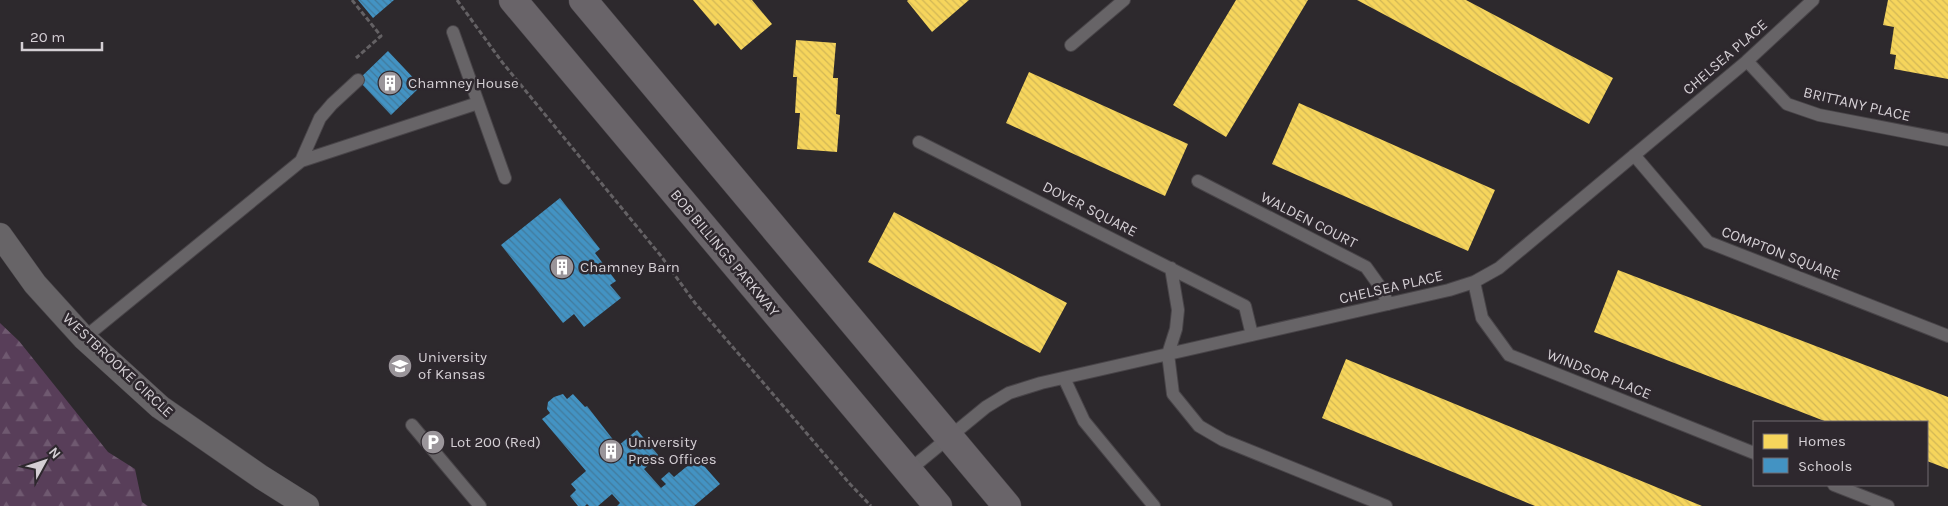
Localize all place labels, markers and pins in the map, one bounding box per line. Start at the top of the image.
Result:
building icon: Chamney House [377,70,403,96]
place label: Chamney House [408,74,519,92]
building icon: Chamney Barn [549,254,575,280]
place label: Chamney Barn [580,258,680,276]
place label: University of Kansas [418,348,487,383]
school or university icon: University of Kansas [387,353,413,379]
parking icon: Lot 200 (Red) [420,429,446,455]
place label: Lot 200 (Red) [450,433,541,451]
place label: University Press Offices [628,433,717,468]
building icon: University Press Offices [598,438,624,464]

